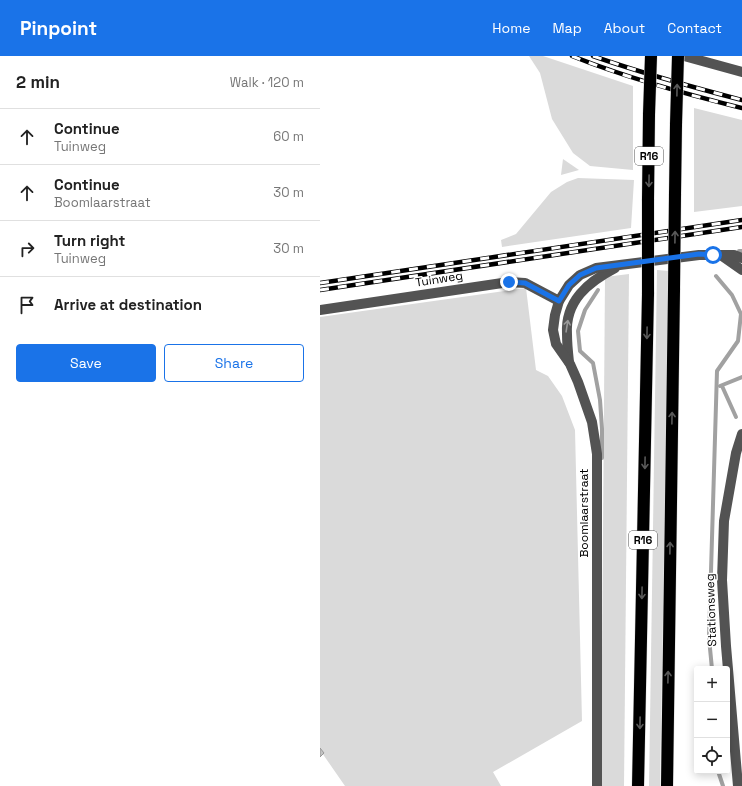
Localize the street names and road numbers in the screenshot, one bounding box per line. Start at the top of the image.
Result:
road number: R16 [635,147,663,165]
street label: Tuinweg [414,267,464,291]
street label: Boomlaarstraat [576,468,592,558]
road number: R16 [629,531,657,549]
street label: Stationsweg [702,573,720,647]

